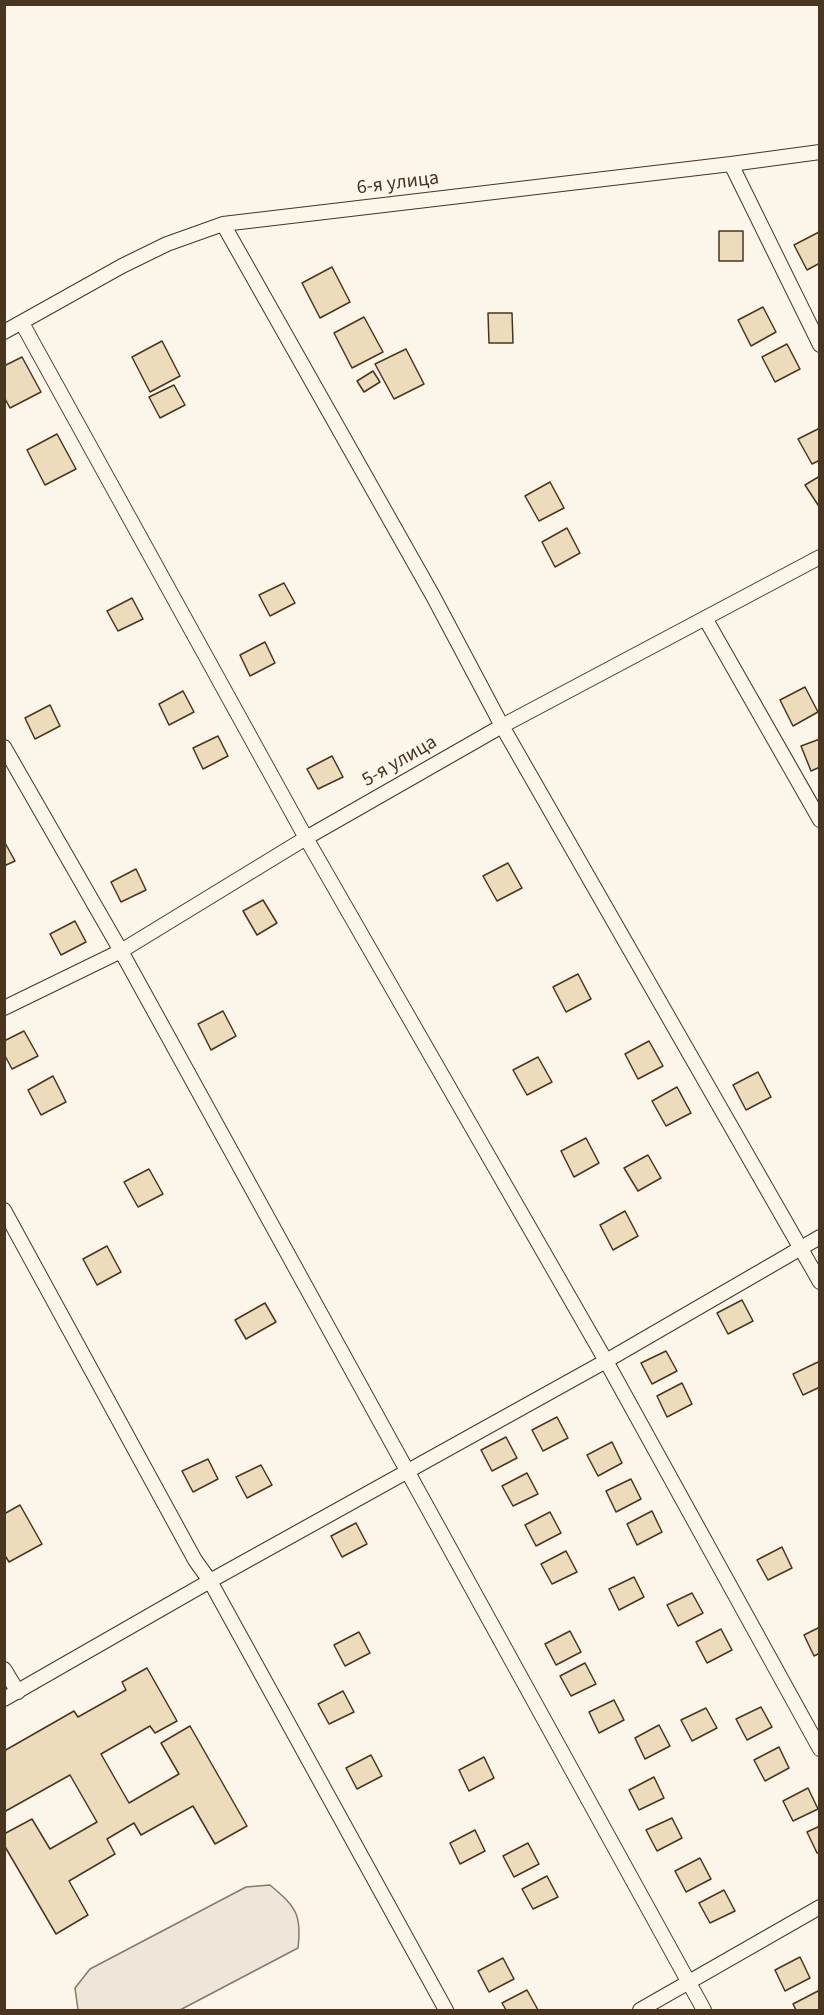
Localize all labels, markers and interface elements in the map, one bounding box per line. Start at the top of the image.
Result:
street label: 6-я улица [356,167,440,201]
street label: 5-я улица [358,731,442,793]

